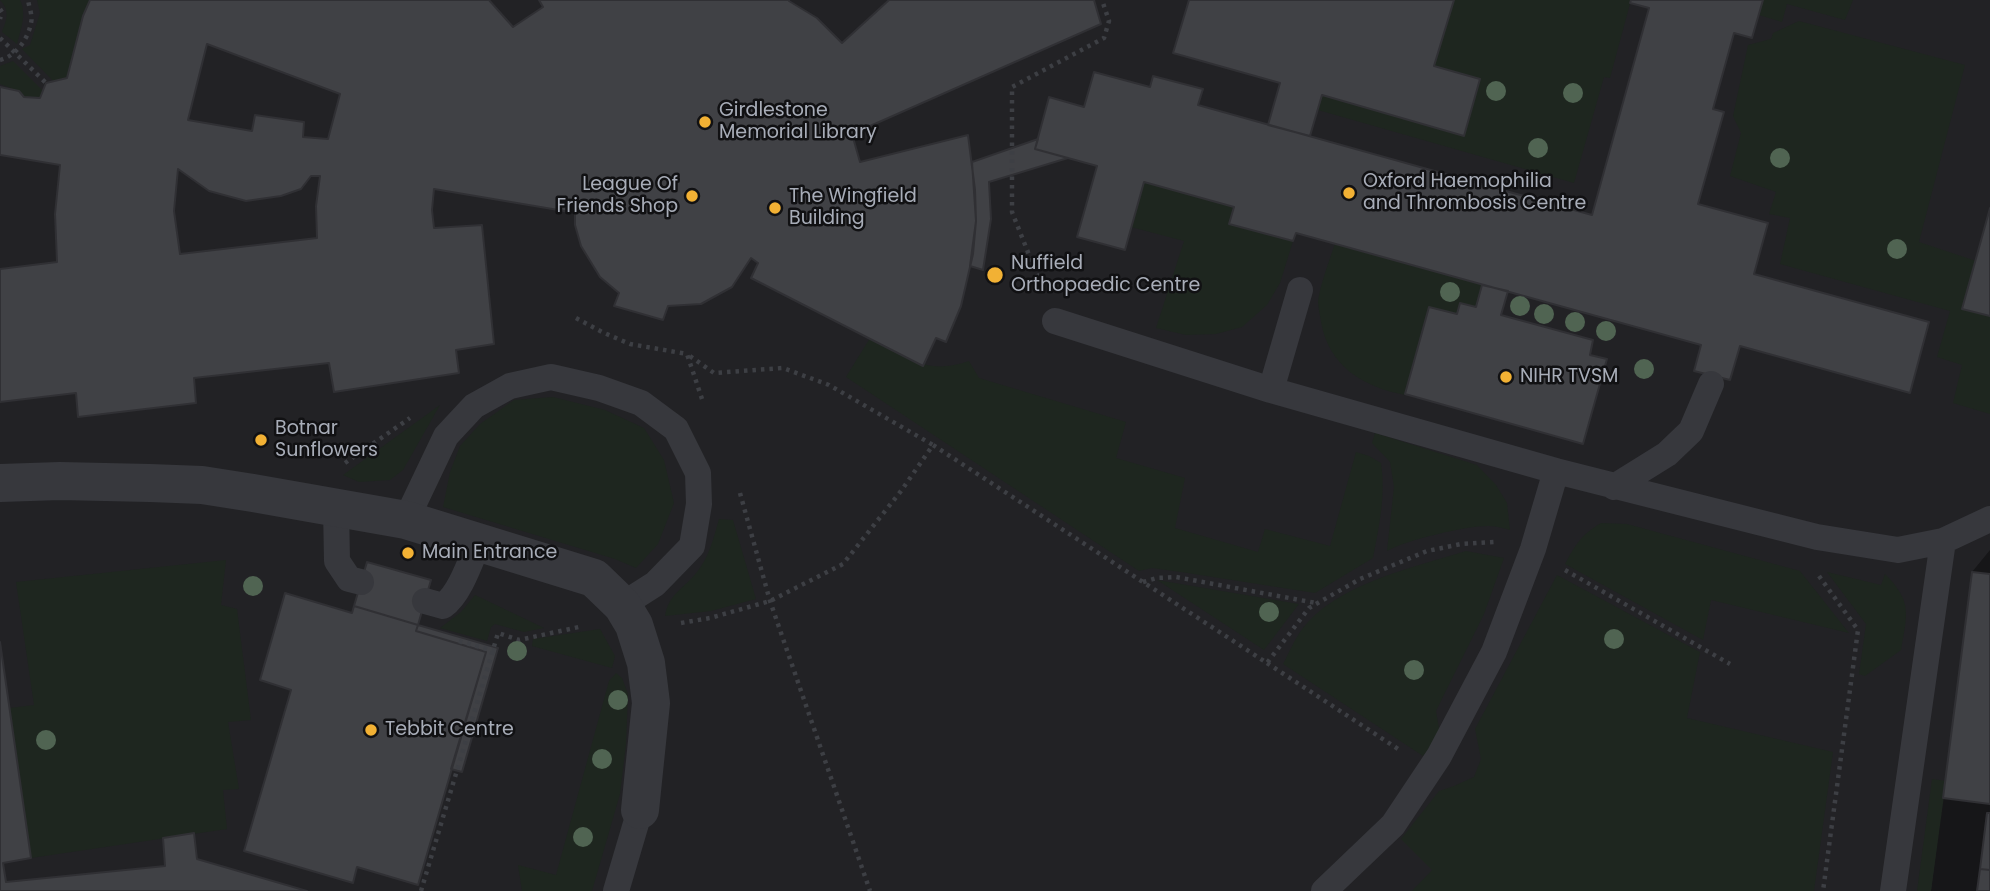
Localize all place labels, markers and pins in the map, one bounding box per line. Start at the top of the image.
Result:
place label: Girdlestone Memorial Library [719,100,877,144]
marker: Girdlestone Memorial Library [697,114,713,130]
place label: Oxford Haemophilia and Thrombosis Centre [1363,171,1586,215]
place label: League Of Friends Shop [557,174,678,218]
marker: Oxford Haemophilia and Thrombosis Centre [1341,185,1357,201]
place label: The Wingfield Building [789,186,917,230]
marker: League Of Friends Shop [684,188,700,204]
marker: The Wingfield Building [767,200,783,216]
place label: Nuffield Orthopaedic Centre [1011,253,1200,297]
marker: Nuffield Orthopaedic Centre [985,265,1005,285]
place label: NIHR TVSM [1520,366,1618,388]
marker: NIHR TVSM [1498,369,1514,385]
place label: Botnar Sunflowers [275,418,378,462]
marker: Botnar Sunflowers [253,432,269,448]
place label: Main Entrance [422,542,557,564]
marker: Main Entrance [400,545,416,561]
place label: Tebbit Centre [385,719,514,741]
marker: Tebbit Centre [363,722,379,738]

